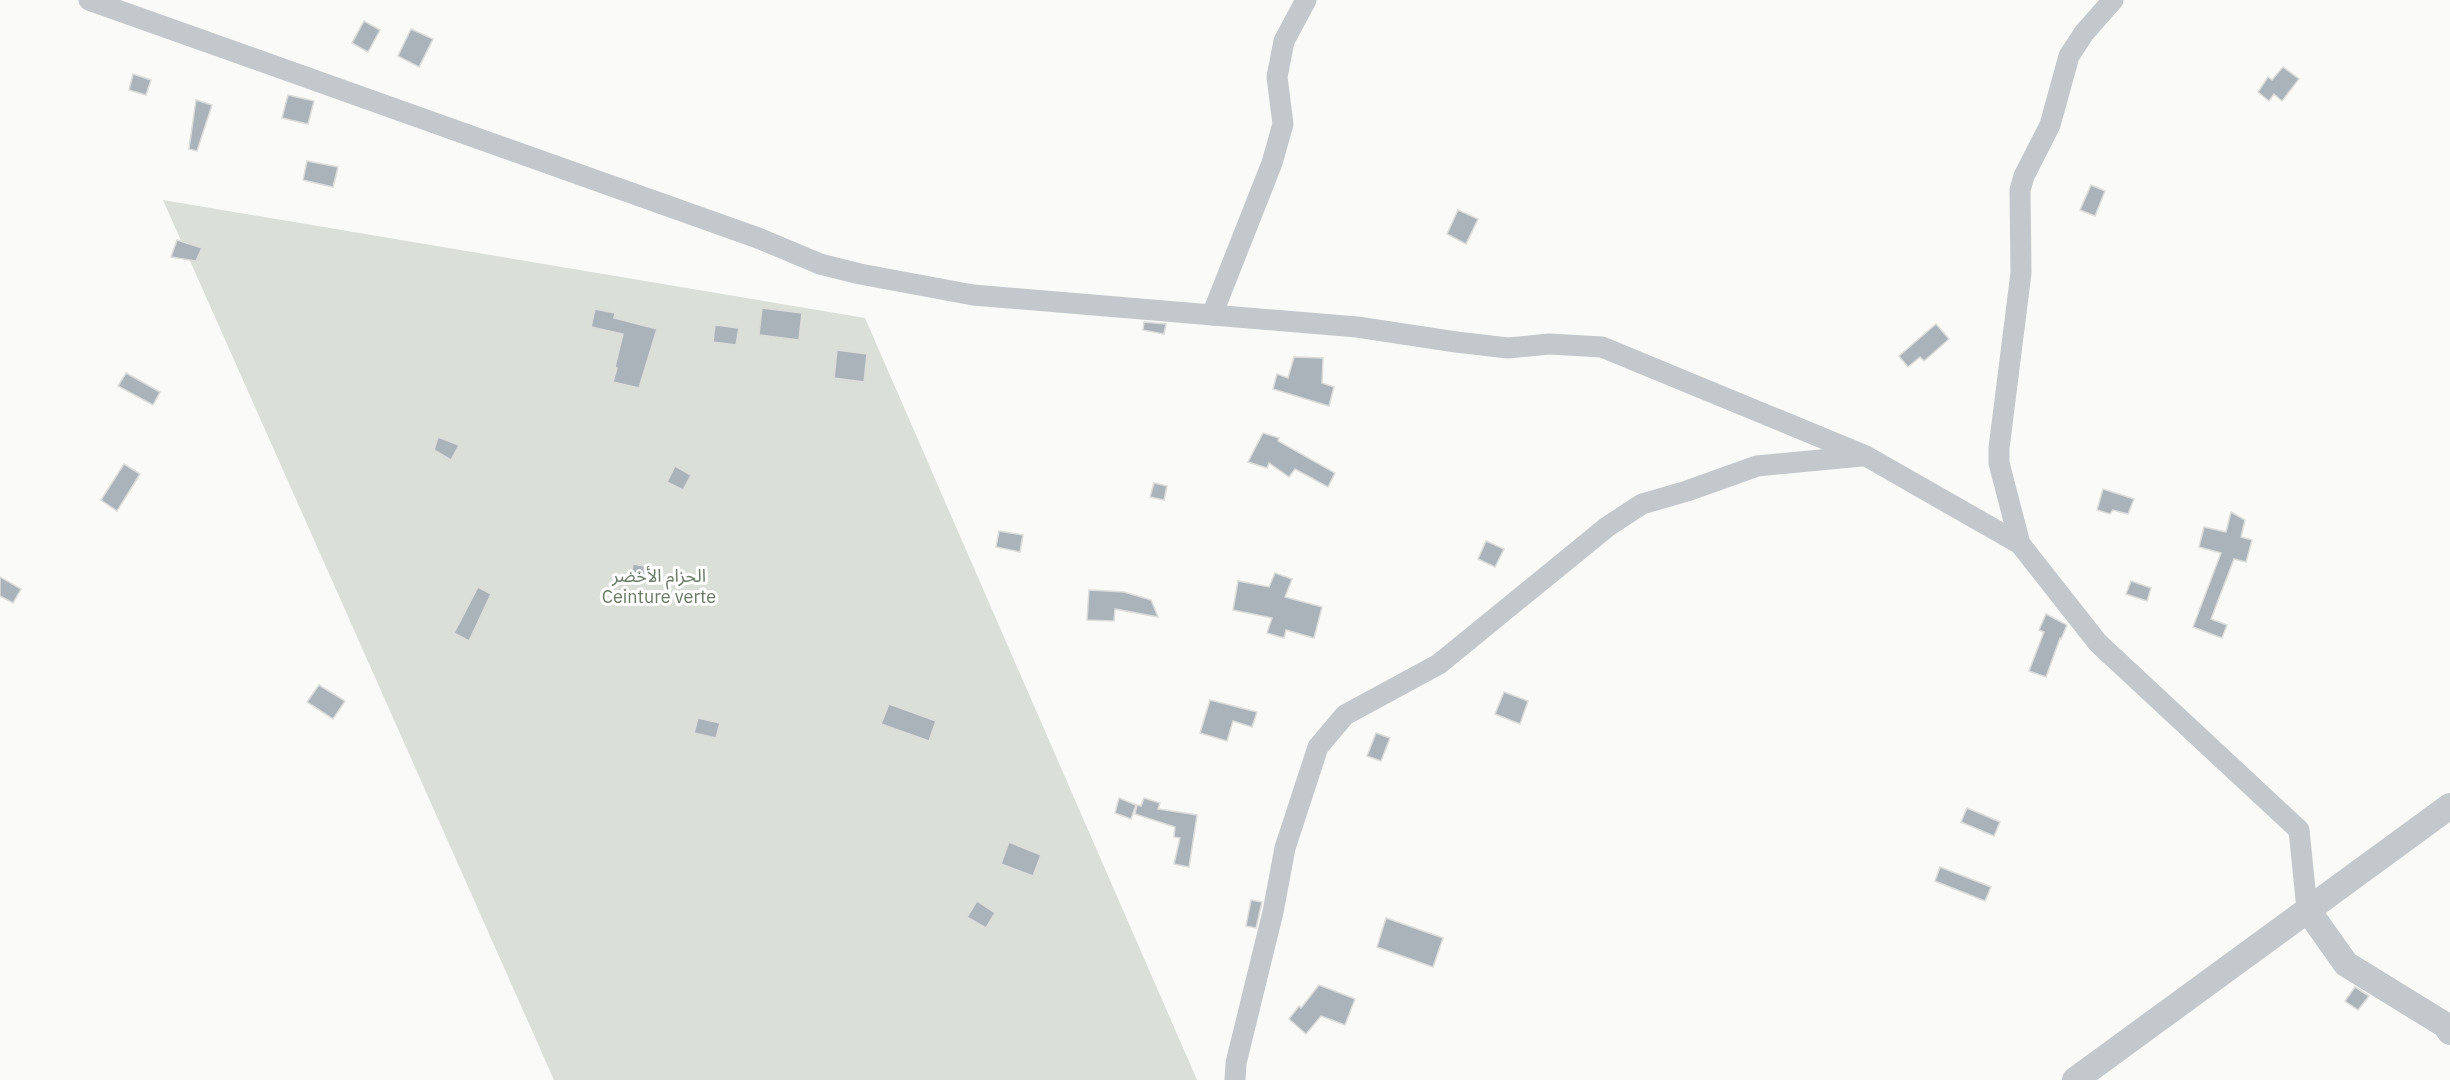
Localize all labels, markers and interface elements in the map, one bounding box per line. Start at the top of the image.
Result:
park label: الحزام الأخضر Ceinture verte [602,564,716,608]

